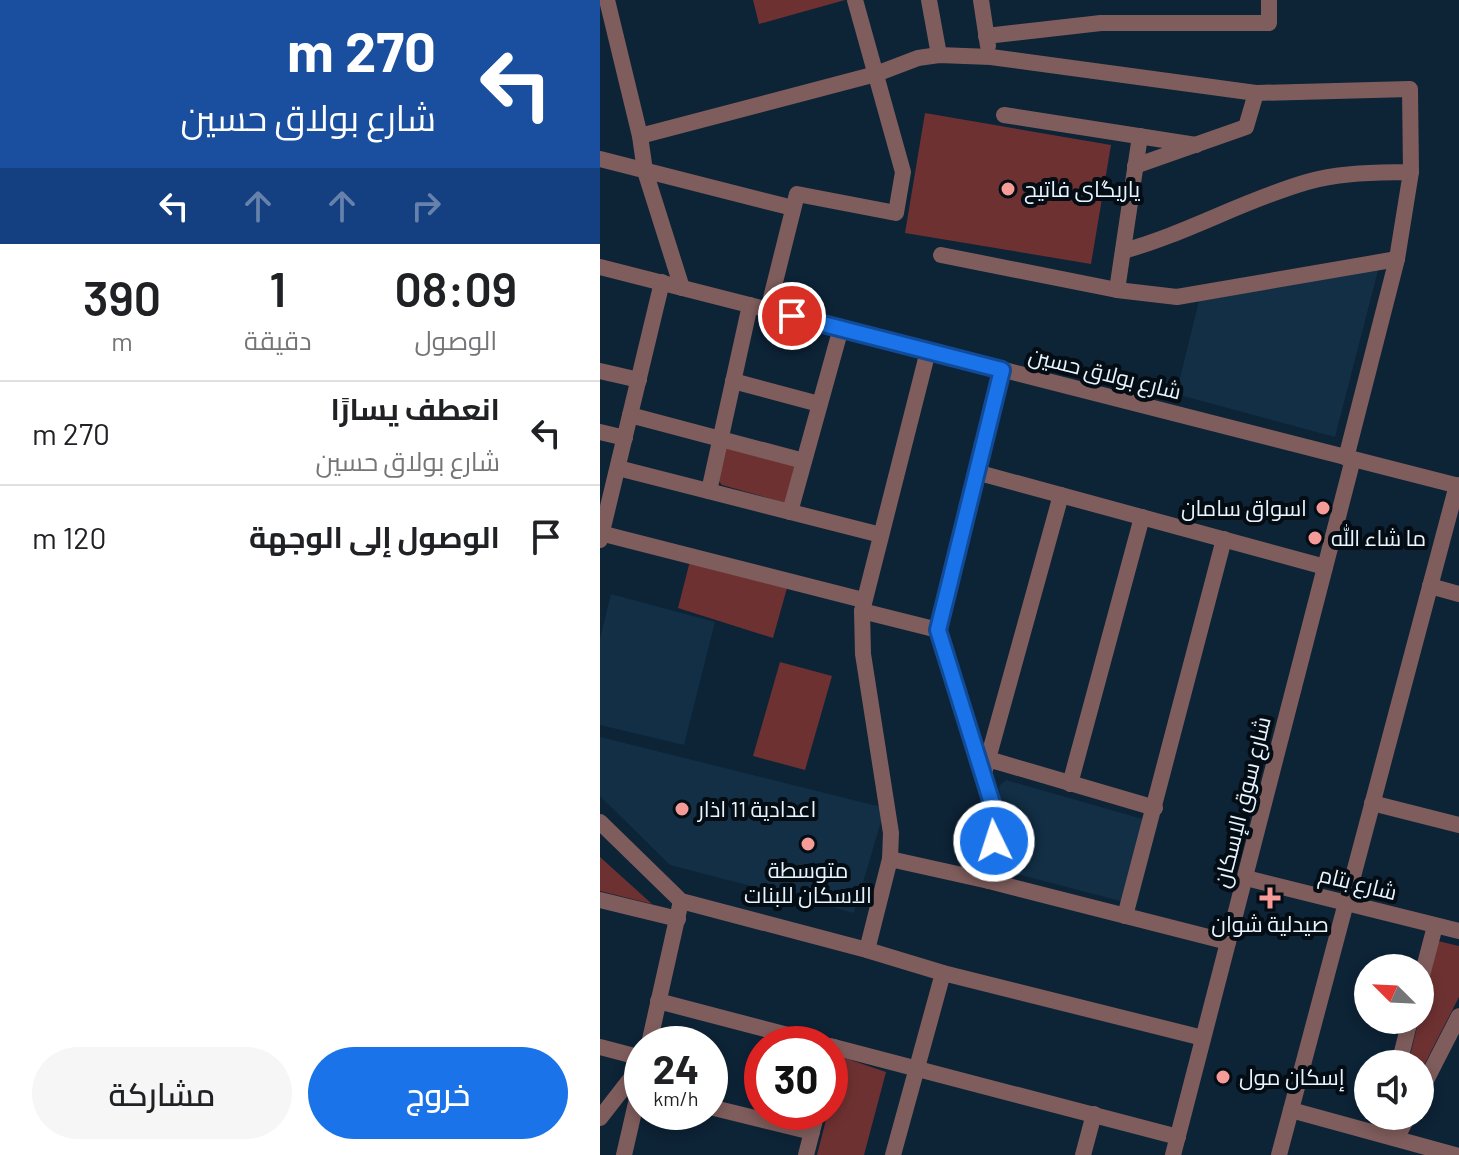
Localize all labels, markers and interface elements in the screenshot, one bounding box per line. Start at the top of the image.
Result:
text: 270 m [287,16,436,83]
icon: left [464,32,568,136]
text: شارع بولاق حسين [181,95,436,138]
place label: یاریگای فاتیح [1024,175,1140,204]
marker: یاریگای فاتیح [999,180,1017,198]
icon: left [152,184,196,228]
icon: ahead [236,184,280,228]
icon: ahead [320,184,364,228]
icon: right [404,184,448,228]
text: 1 [269,259,286,317]
text: 08:09 [395,259,517,317]
text: 390 [83,268,161,326]
pin [758,282,826,350]
icon: arrive [770,294,814,338]
text: دقيقة [244,324,312,355]
text: الوصول [414,324,497,355]
text: m [111,325,133,356]
street label: شارع بولاق حسين [1026,341,1184,406]
text: انعطف يسارًا [330,390,500,426]
icon: left [524,411,568,455]
text: 270 m [32,415,110,451]
text: شارع بولاق حسين [315,445,500,476]
place label: اسواق سامان [1181,494,1307,522]
marker: اسواق سامان [1314,499,1332,517]
icon: arrive [524,515,568,559]
text: الوصول إلى الوجهة [249,518,500,554]
text: 120 m [32,519,106,555]
place label: ما شاء الله [1331,524,1426,550]
marker: ما شاء الله [1306,529,1324,547]
street label: شارع سوق الإسكان [1207,714,1278,891]
place label: اعدادية 11 اذار [696,795,816,822]
position arrow [952,799,1036,883]
marker: اعدادية 11 اذار [673,800,691,818]
marker: متوسطة الاسكان للبنات [799,835,817,853]
place label: متوسطة الاسكان للبنات [744,856,872,908]
street label: شارع بتام [1315,860,1400,908]
marker: صيدلية شوان [1261,889,1279,907]
place label: صيدلية شوان [1211,910,1329,937]
north arrow [1354,954,1434,1034]
map controls [1354,954,1434,1130]
speed limit sign: 30 [744,1026,848,1130]
text: 24 [653,1044,699,1092]
button: مشاركة [32,1047,292,1139]
button: خروج [308,1047,568,1139]
button: sound [1354,1050,1434,1130]
place label: إسكان مول [1239,1063,1345,1092]
marker: إسكان مول [1214,1068,1232,1086]
text: km/h [653,1086,699,1110]

